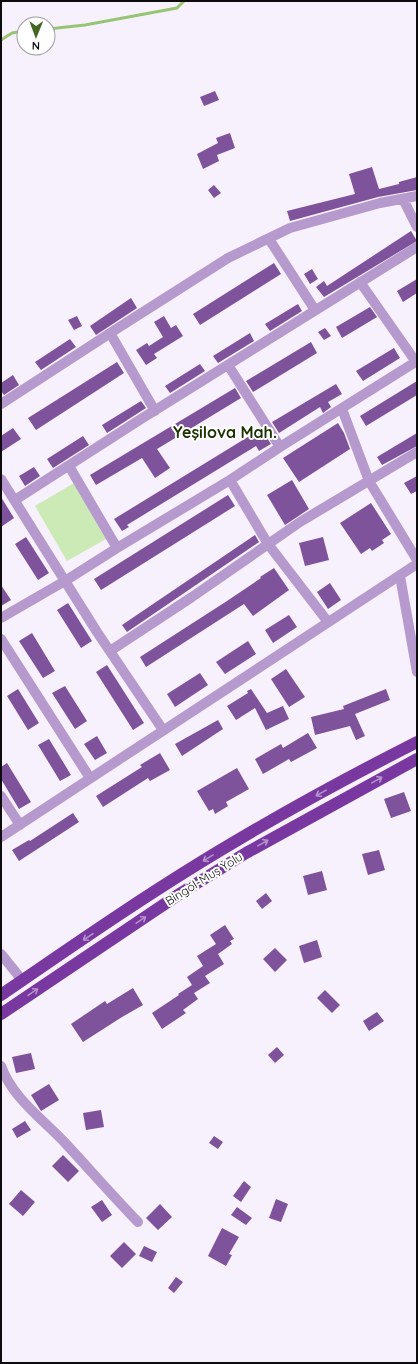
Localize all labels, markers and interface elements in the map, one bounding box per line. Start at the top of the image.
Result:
north arrow [16,16,56,56]
text: N [32,39,40,53]
district label: Yeşilova Mah. [173,422,277,442]
one-way arrow [371,776,383,784]
one-way arrow [315,790,327,798]
one-way arrow [257,839,269,846]
street label: Bingöl-Muş Yolu [162,849,245,908]
one-way arrow [203,854,214,862]
one-way arrow [136,915,147,924]
one-way arrow [83,933,94,941]
one-way arrow [28,988,39,996]

